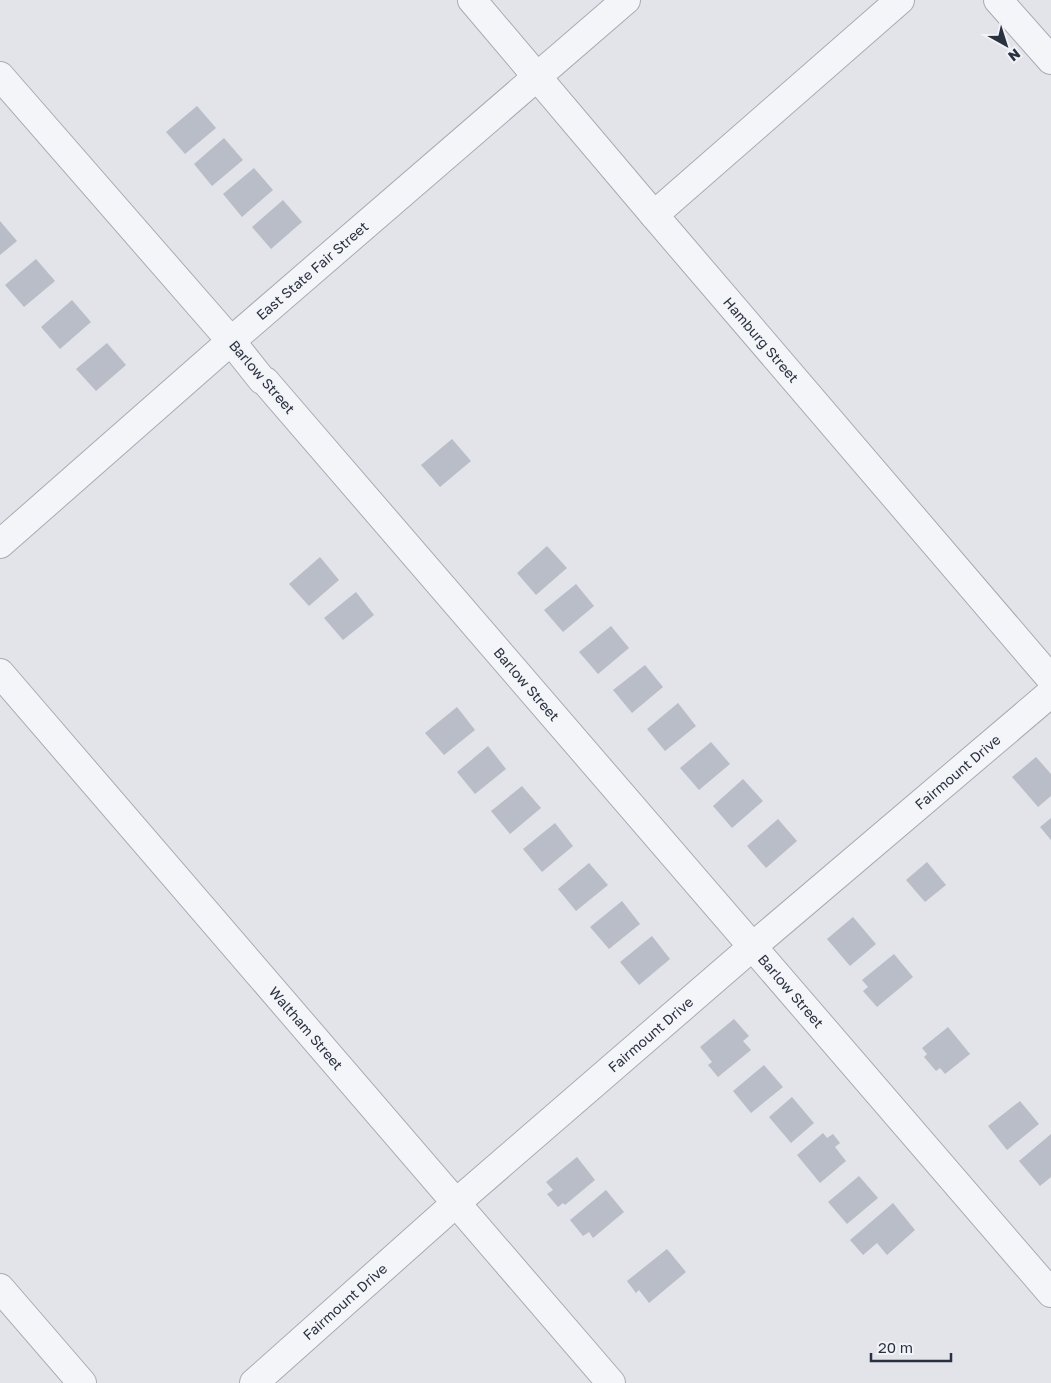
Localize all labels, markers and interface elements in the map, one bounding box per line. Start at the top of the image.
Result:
north arrow [981,20,1031,70]
text: N [1005,46,1024,65]
street label: East State Fair Street [253,217,371,323]
street label: Hamburg Street [720,293,802,386]
street label: Barlow Street [226,337,299,417]
street label: Barlow Street [490,644,563,724]
street label: Fairmount Drive [911,731,1004,813]
street label: Barlow Street [755,951,828,1031]
street label: Waltham Street [266,983,347,1073]
street label: Fairmount Drive [604,993,696,1076]
street label: Fairmount Drive [299,1260,390,1343]
scale bar [871,1330,951,1362]
text: 20 m [878,1338,913,1356]

